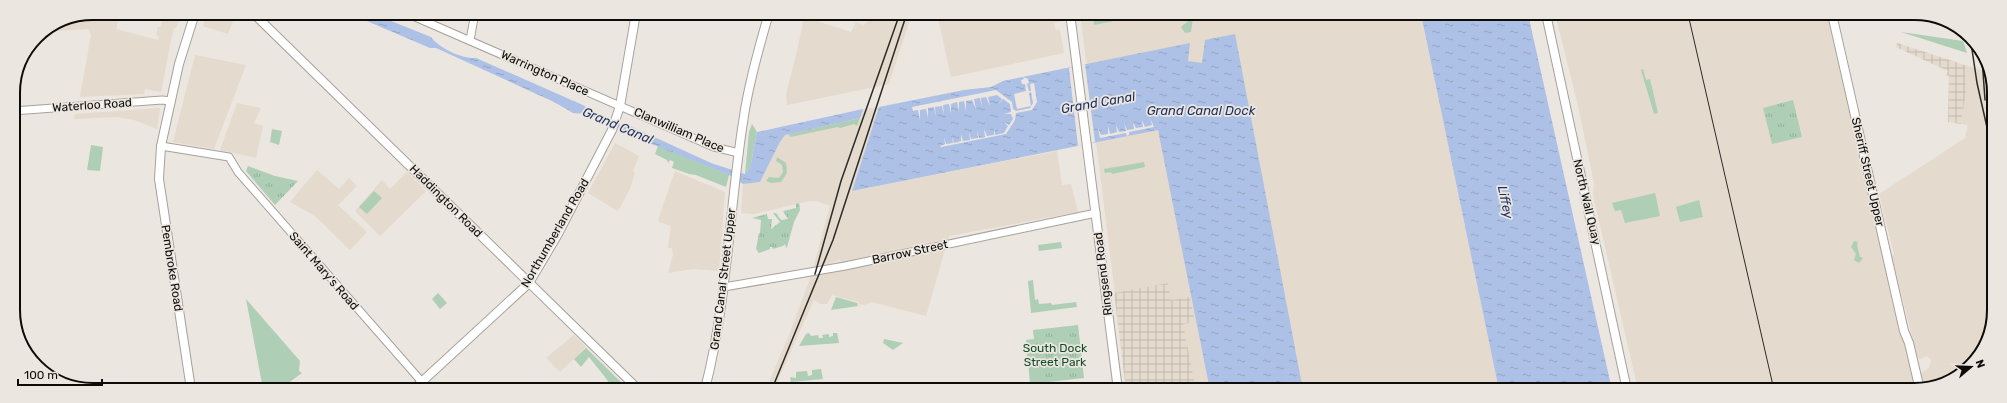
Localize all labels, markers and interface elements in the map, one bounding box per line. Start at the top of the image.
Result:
street label: Warrington Place [499,47,591,99]
water label: Grand Canal [1060,88,1137,116]
street label: Waterloo Road [52,95,132,115]
water label: Grand Canal Dock [1147,103,1256,118]
water label: Grand Canal [580,104,656,147]
street label: Clanwilliam Place [632,105,727,155]
street label: Sheriff Street Upper [1849,116,1887,228]
street label: North Wall Quay [1570,158,1604,247]
street label: Haddington Road [407,162,485,240]
street label: Northumberland Road [518,176,592,290]
water label: Liffey [1495,184,1516,221]
street label: Grand Canal Street Upper [707,207,739,351]
street label: Pembroke Road [158,224,186,312]
street label: Saint Mary's Road [286,229,362,313]
street label: Ringsend Road [1091,232,1115,316]
street label: Barrow Street [871,237,950,267]
park label: South Dock Street Park [1023,341,1088,369]
north arrow [1951,347,1991,387]
text: N [1973,358,1987,370]
scale bar [18,361,102,387]
text: 100 m [24,368,58,382]

